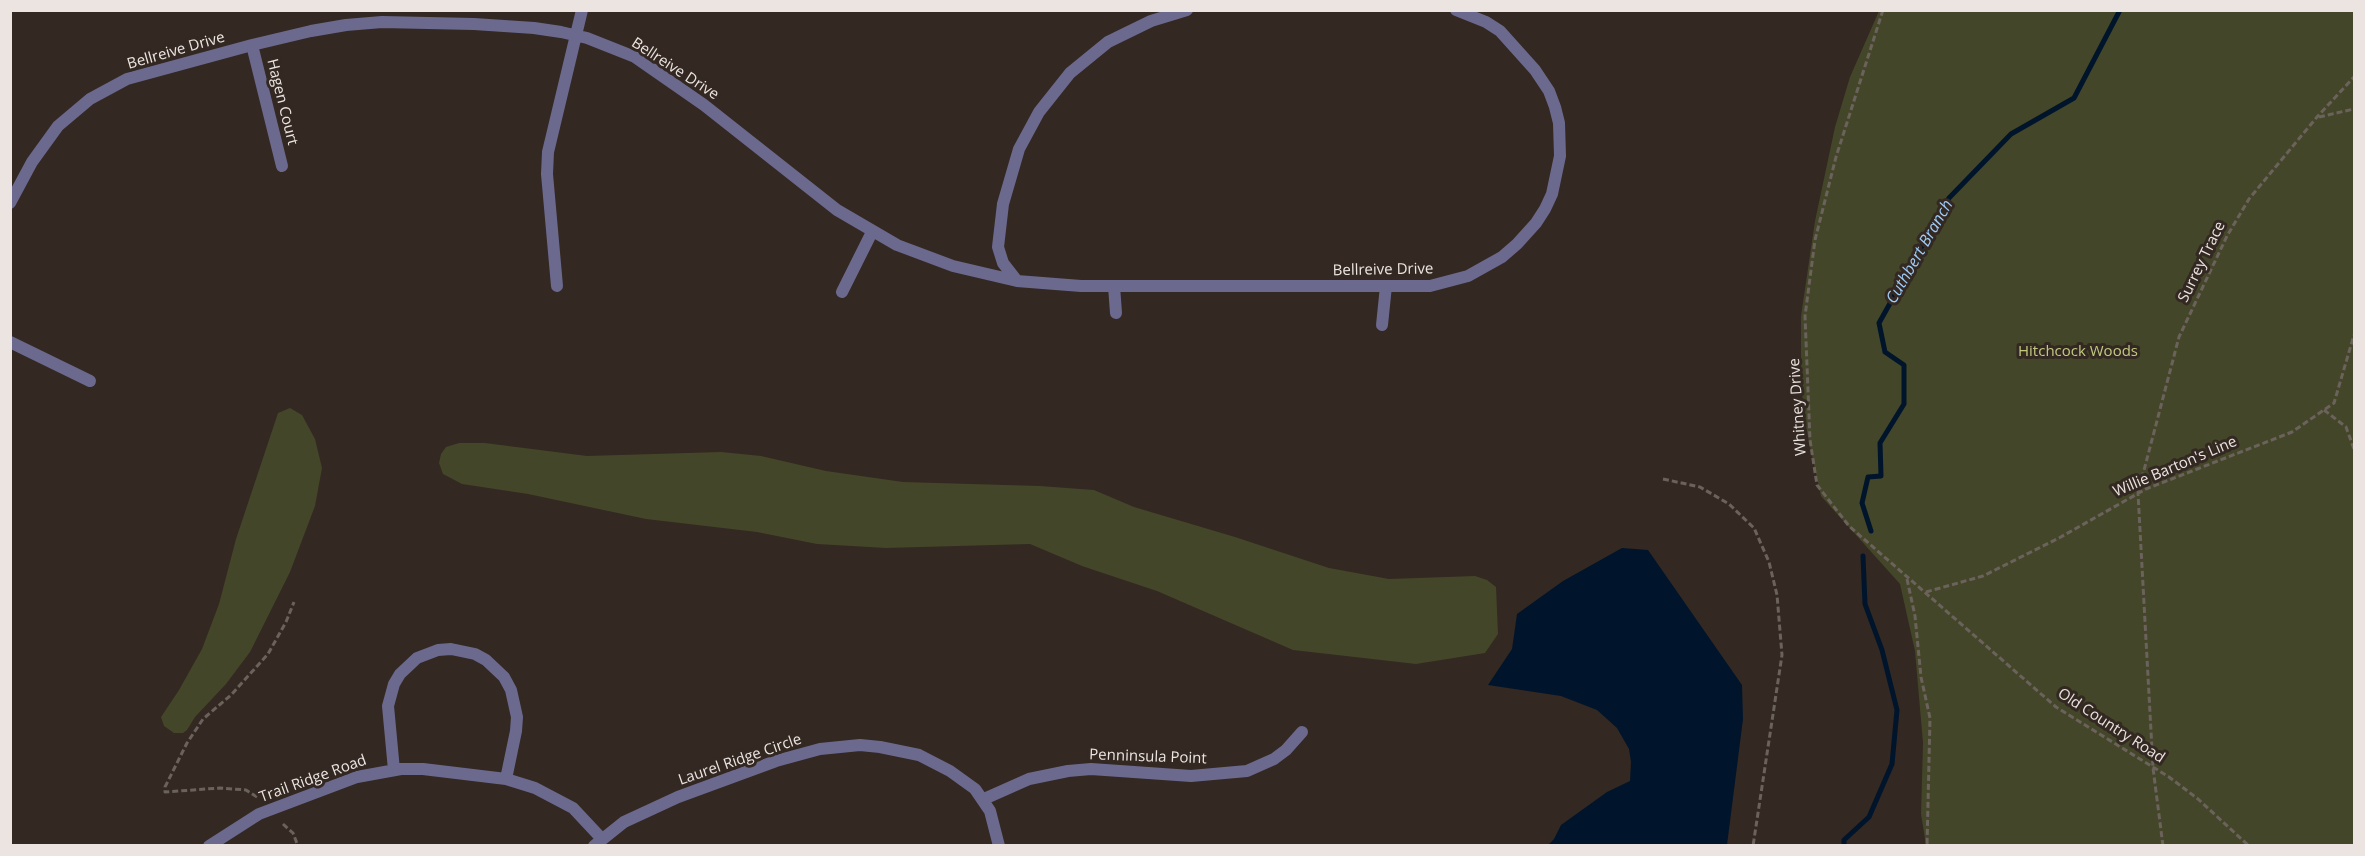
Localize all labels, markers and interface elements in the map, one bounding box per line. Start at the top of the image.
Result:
street label: Bellreive Drive [125,28,227,74]
street label: Bellreive Drive [628,34,722,104]
street label: Hagen Court [263,57,301,147]
water label: Cuthbert Branch [1883,197,1957,307]
street label: Surrey Trace [2175,219,2229,305]
street label: Bellreive Drive [1333,260,1433,280]
park label: Hitchcock Woods [2018,343,2138,361]
street label: Whitney Drive [1786,358,1810,456]
street label: Willie Barton's Line [2110,433,2240,501]
street label: Old Country Road [2054,685,2168,767]
street label: Laurel Ridge Circle [676,730,804,790]
street label: Penninsula Point [1089,746,1207,768]
street label: Trail Ridge Road [257,751,369,807]

